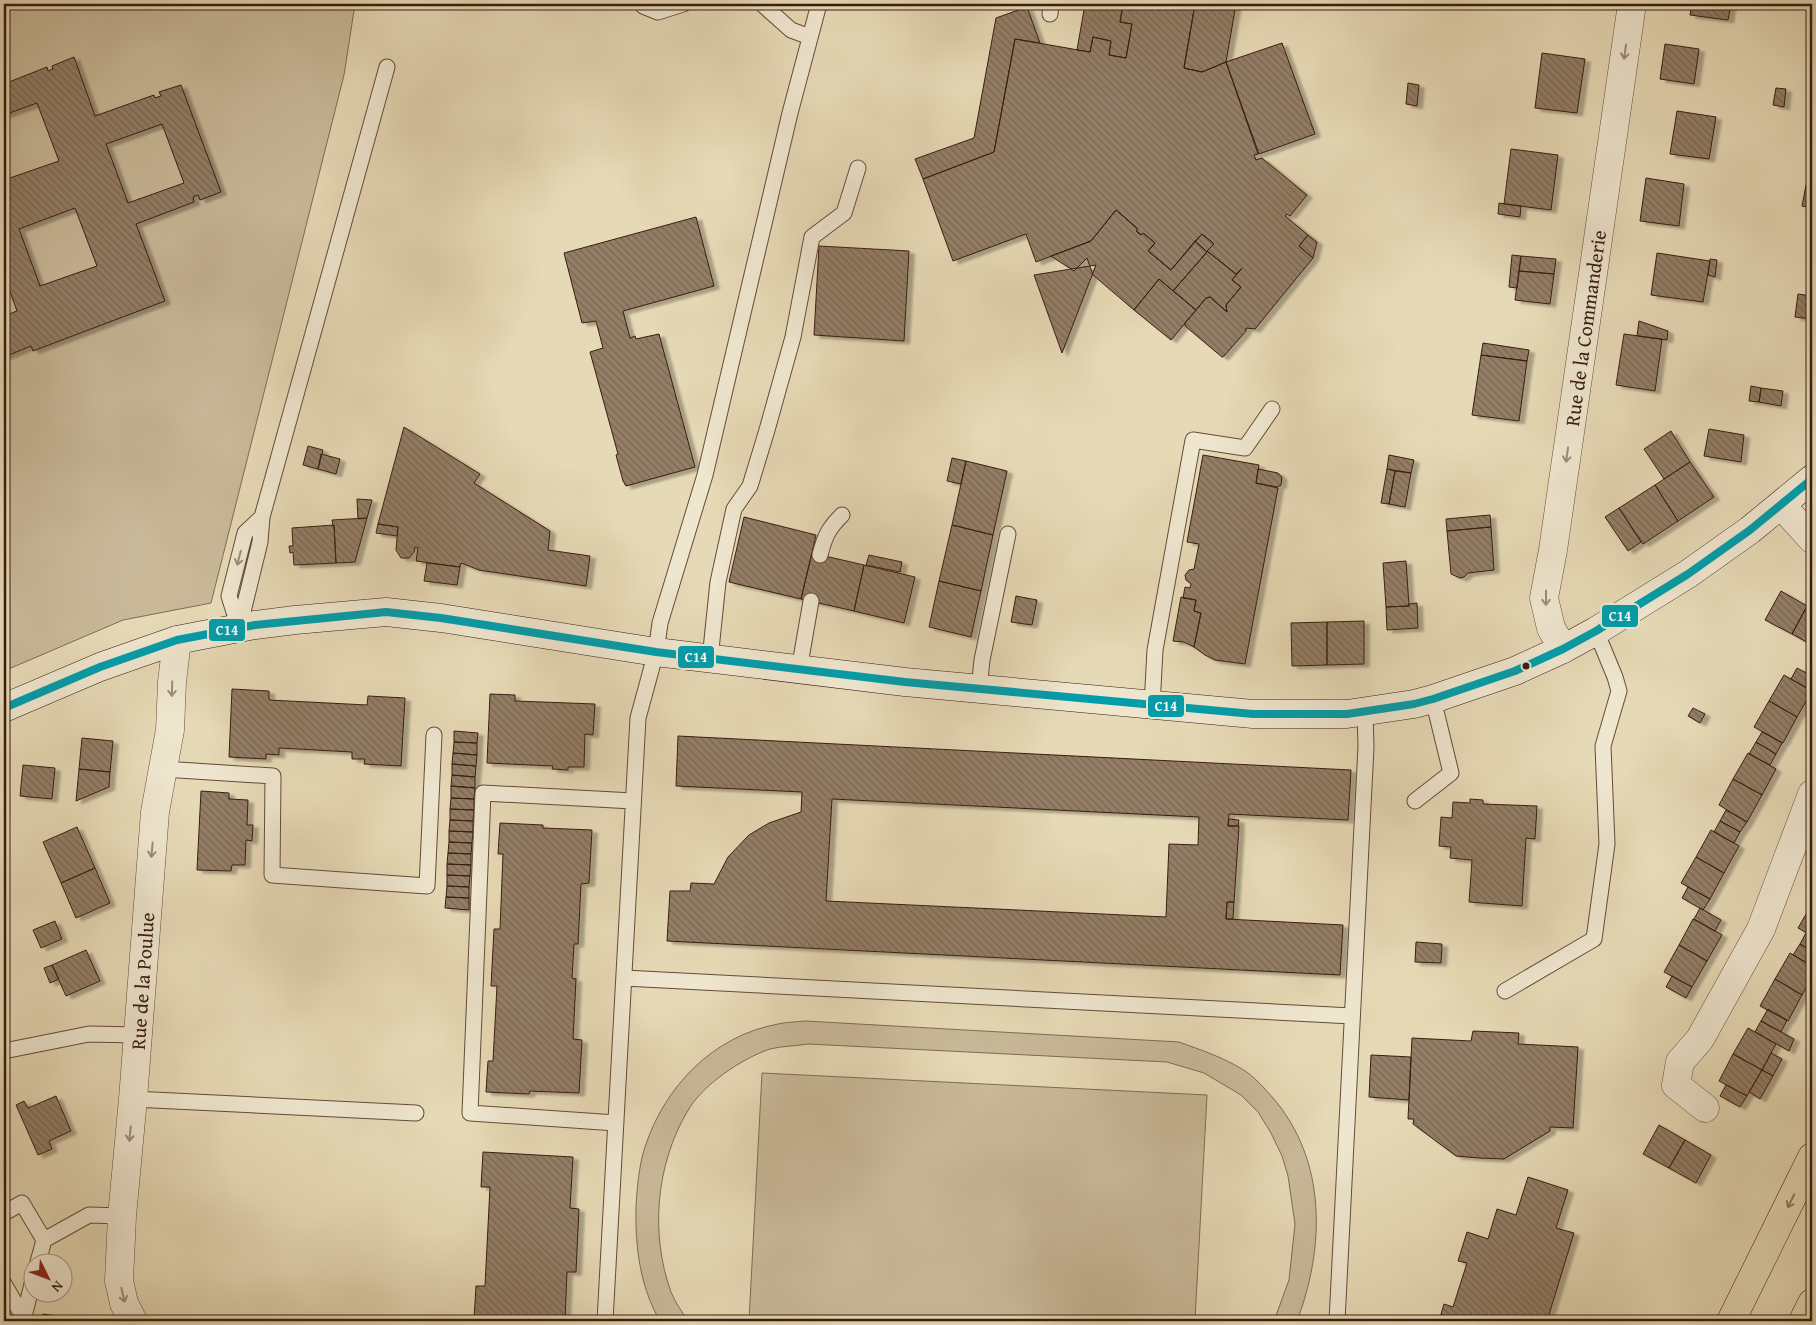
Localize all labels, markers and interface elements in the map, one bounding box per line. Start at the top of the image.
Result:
one-way arrow [1620,44,1630,60]
street label: Rue de la Commanderie [1557,228,1613,428]
one-way arrow [1561,447,1571,463]
one-way arrow [233,549,243,565]
one-way arrow [1541,589,1551,605]
line badge: C14 [1601,604,1639,628]
text: C14 [1609,606,1631,626]
line badge: C14 [208,618,246,642]
text: C14 [216,620,238,640]
line badge: C14 [677,645,715,669]
text: C14 [685,647,707,667]
unlabelled marker [1521,661,1531,671]
one-way arrow [167,680,176,696]
line badge: C14 [1147,694,1185,718]
text: C14 [1155,696,1177,716]
one-way arrow [148,841,157,857]
street label: Rue de la Poulue [123,911,161,1051]
one-way arrow [125,1126,135,1142]
one-way arrow [1786,1193,1795,1208]
north arrow [22,1252,72,1302]
text: N [47,1277,68,1297]
one-way arrow [118,1287,128,1303]

